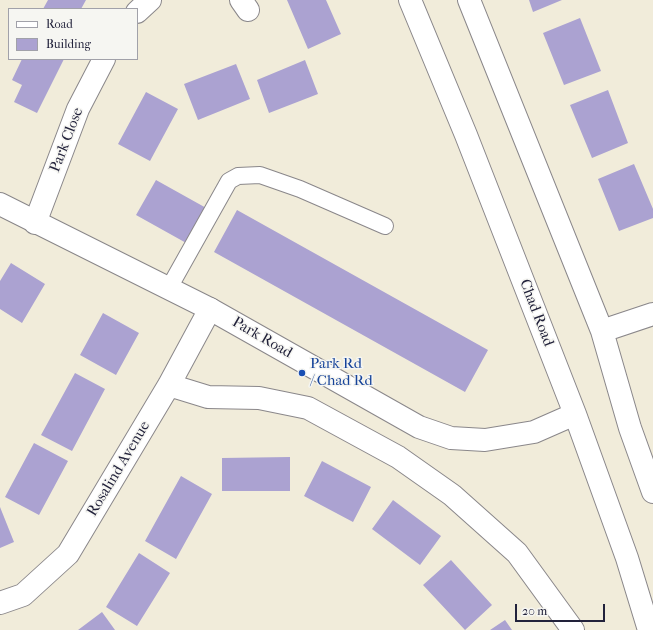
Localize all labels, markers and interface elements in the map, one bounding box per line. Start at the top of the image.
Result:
legend [8,8,138,60]
text: Road [46,17,73,31]
text: Building [46,37,91,51]
street label: Park Close [46,105,88,175]
street label: Chad Road [515,277,557,349]
street label: Park Road [229,314,295,362]
place label: Park Rd / Chad Rd [310,355,373,390]
marker: Park Rd / Chad Rd [297,368,307,378]
street label: Rosalind Avenue [84,418,154,520]
scale bar [517,596,607,622]
text: 20 m [522,604,547,618]

